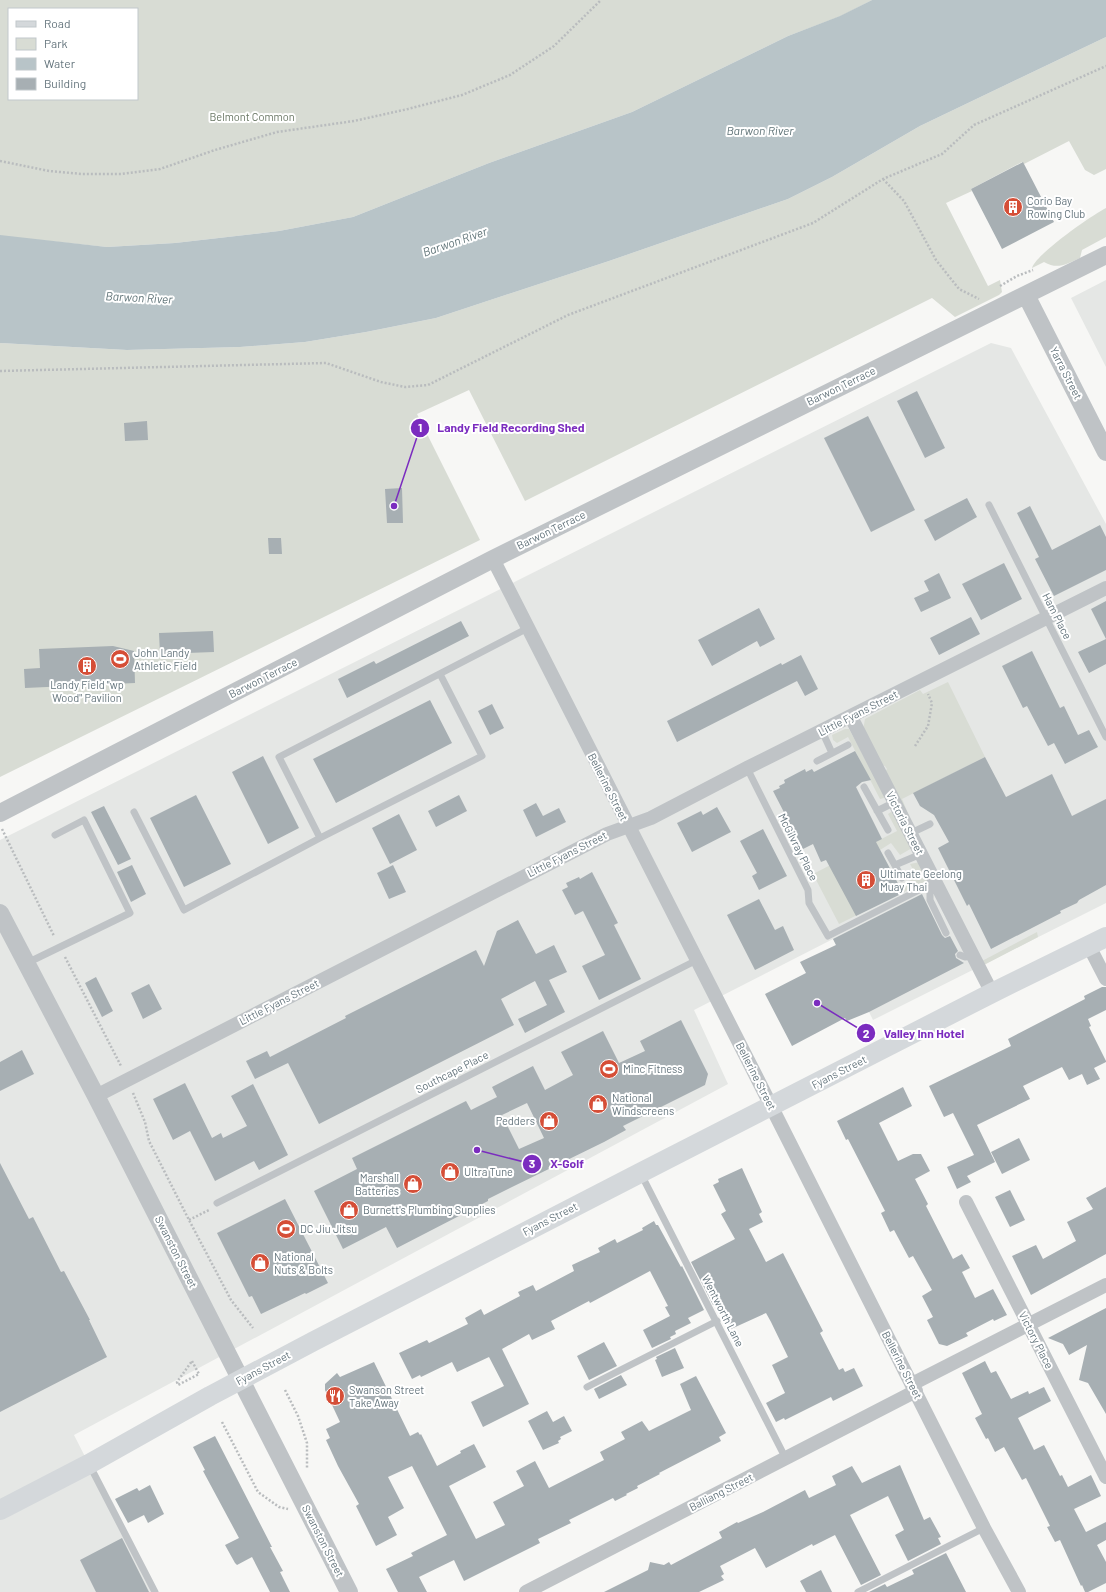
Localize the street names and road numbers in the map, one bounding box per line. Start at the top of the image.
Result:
street label: Yarra Street [1048,344,1085,401]
street label: Barwon Terrace [804,363,878,408]
street label: Barwon Terrace [514,507,588,552]
street label: Ham Place [1040,590,1075,641]
street label: Barwon Terrace [226,655,299,700]
street label: Little Fyans Street [816,687,900,738]
street label: Bellerine Street [586,751,631,823]
street label: Victoria Street [884,789,927,857]
street label: McGilvray Place [776,811,821,883]
street label: Little Fyans Street [525,828,609,879]
street label: Little Fyans Street [237,976,321,1027]
street label: Bellerine Street [734,1040,779,1112]
street label: Southcape Place [413,1048,490,1095]
street label: Fyans Street [809,1052,868,1091]
street label: Fyans Street [520,1199,579,1238]
street label: Swanston Street [153,1214,200,1290]
street label: Wentworth Lane [700,1273,747,1349]
street label: Victory Place [1016,1309,1057,1371]
street label: Bellerine Street [880,1329,925,1401]
street label: Fyans Street [233,1348,292,1387]
street label: Balliang Street [687,1470,755,1513]
street label: Swanston Street [300,1503,347,1579]

